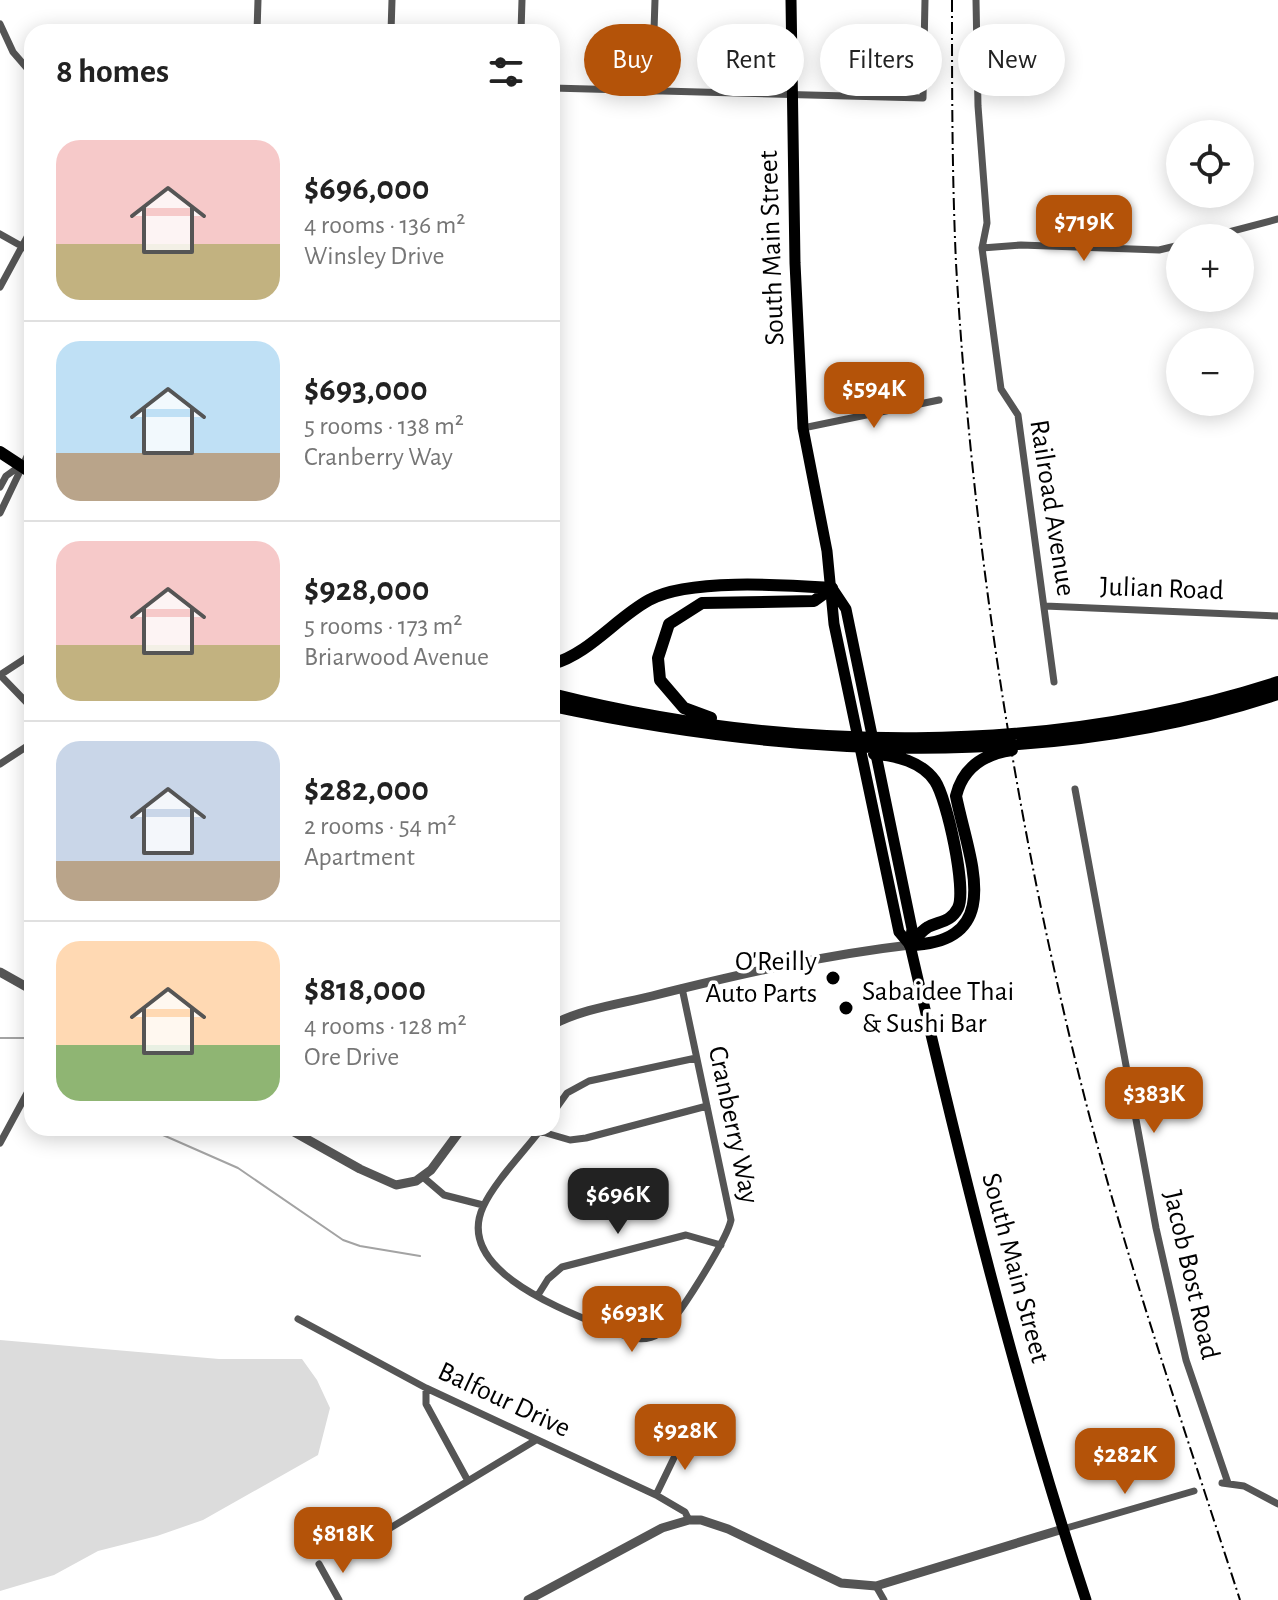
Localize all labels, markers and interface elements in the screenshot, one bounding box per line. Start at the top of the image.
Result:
chip: Buy [584,24,681,96]
chip: Rent [697,24,804,96]
chip: Filters [820,24,942,96]
chip: New [958,24,1065,96]
icon: filters [484,50,528,94]
text: 8 homes [56,55,169,89]
map controls [1166,120,1254,416]
button: locate [1166,120,1254,208]
street label: South Main Street [755,150,789,346]
icon: home [120,172,216,268]
text: $696,000 [304,172,430,206]
pin: $719K [1028,195,1140,263]
text: $719K [1054,208,1114,234]
text: 4 rooms · 136 m² [304,212,465,238]
button: + [1166,224,1254,312]
text: Winsley Drive [304,243,444,269]
button: − [1166,328,1254,416]
pin: $594K [818,362,930,430]
icon: home [120,373,216,469]
text: $693,000 [304,373,428,407]
text: $594K [842,375,906,401]
text: 5 rooms · 138 m² [304,413,464,439]
street label: Railroad Avenue [1024,418,1080,598]
text: Cranberry Way [304,444,453,470]
icon: home [120,573,216,669]
text: $928,000 [304,573,429,607]
street label: Julian Road [1100,573,1224,605]
text: 5 rooms · 173 m² [304,613,462,639]
text: Briarwood Avenue [304,644,489,670]
icon: home [120,773,216,869]
text: $282,000 [304,773,429,807]
text: 2 rooms · 54 m² [304,813,456,839]
text: Apartment [304,844,415,870]
place label: O'Reilly Auto Parts [705,948,817,1008]
marker: O'Reilly Auto Parts [824,969,842,987]
icon: home [120,973,216,1069]
text: $818,000 [304,973,426,1007]
place label: Sabaidee Thai & Sushi Bar [862,978,1014,1038]
marker: Sabaidee Thai & Sushi Bar [837,999,855,1017]
text: 4 rooms · 128 m² [304,1013,467,1039]
text: Ore Drive [304,1044,399,1070]
street label: Cranberry Way [703,1044,763,1206]
pin: $383K [1098,1067,1210,1135]
text: $383K [1123,1080,1185,1106]
pin: $696K [562,1168,674,1236]
street label: South Main Street [976,1170,1054,1366]
text: $696K [586,1181,650,1207]
street label: Jacob Bost Road [1158,1188,1224,1362]
pin: $693K [576,1286,688,1354]
text: $693K [600,1299,664,1325]
street label: Balfour Drive [433,1357,575,1443]
pin: $928K [629,1404,741,1472]
text: $928K [653,1417,717,1443]
pin: $282K [1069,1428,1181,1496]
text: $282K [1093,1441,1157,1467]
pin: $818K [287,1507,399,1575]
text: $818K [312,1520,374,1546]

